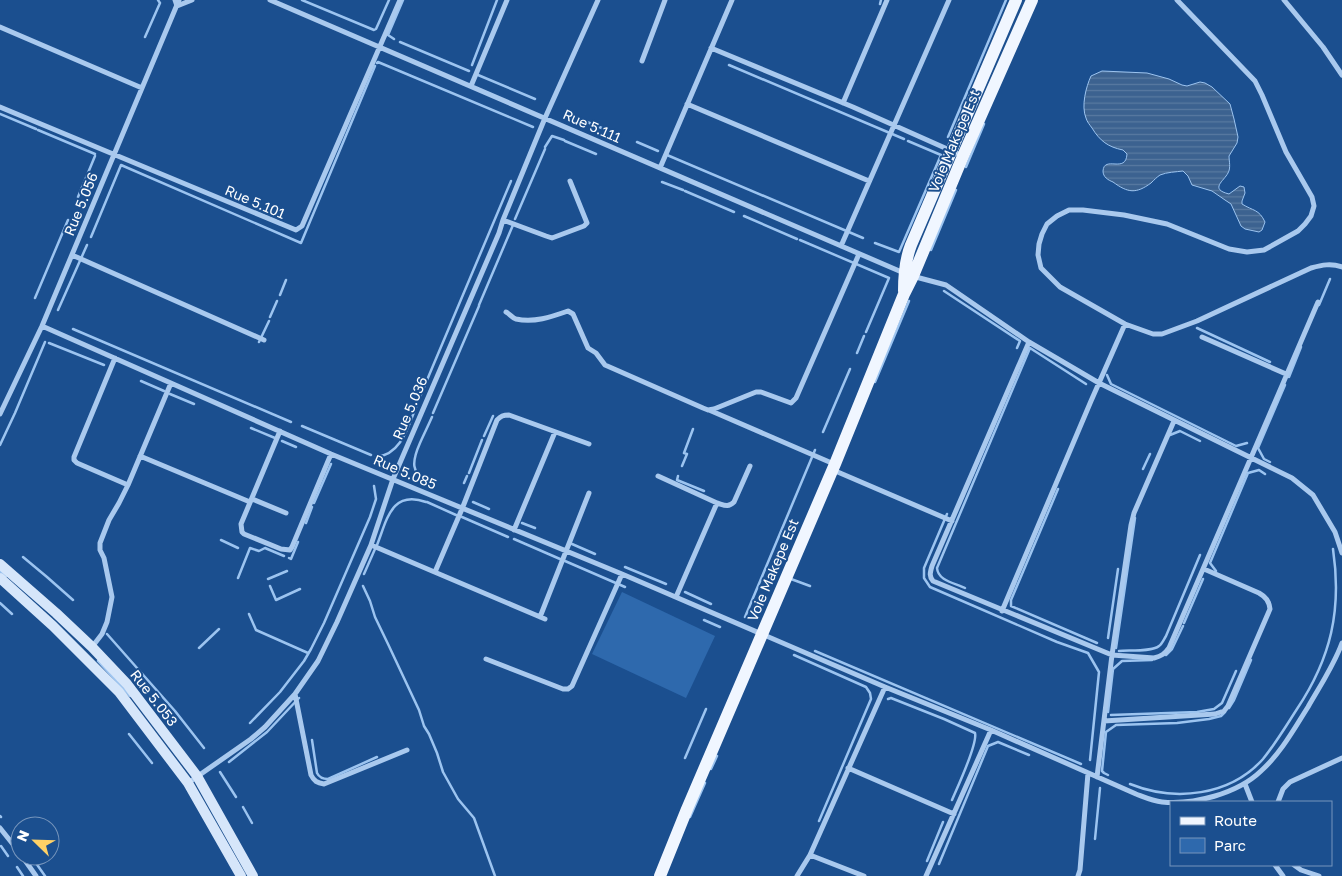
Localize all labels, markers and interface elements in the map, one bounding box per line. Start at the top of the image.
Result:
street label: Voie Makepe Est [924,87,983,195]
street label: Rue 5.111 [560,105,624,146]
street label: Rue 5.056 [60,170,101,238]
street label: Rue 5.101 [222,181,288,222]
street label: Rue 5.036 [389,374,430,442]
street label: Rue 5.085 [371,451,439,492]
street label: Voie Makepe Est [743,516,802,624]
street label: Rue 5.053 [127,666,182,729]
legend [1170,801,1332,866]
text: Route [1214,811,1257,829]
north arrow [10,816,60,866]
text: N [13,828,32,844]
text: Parc [1214,836,1246,854]

